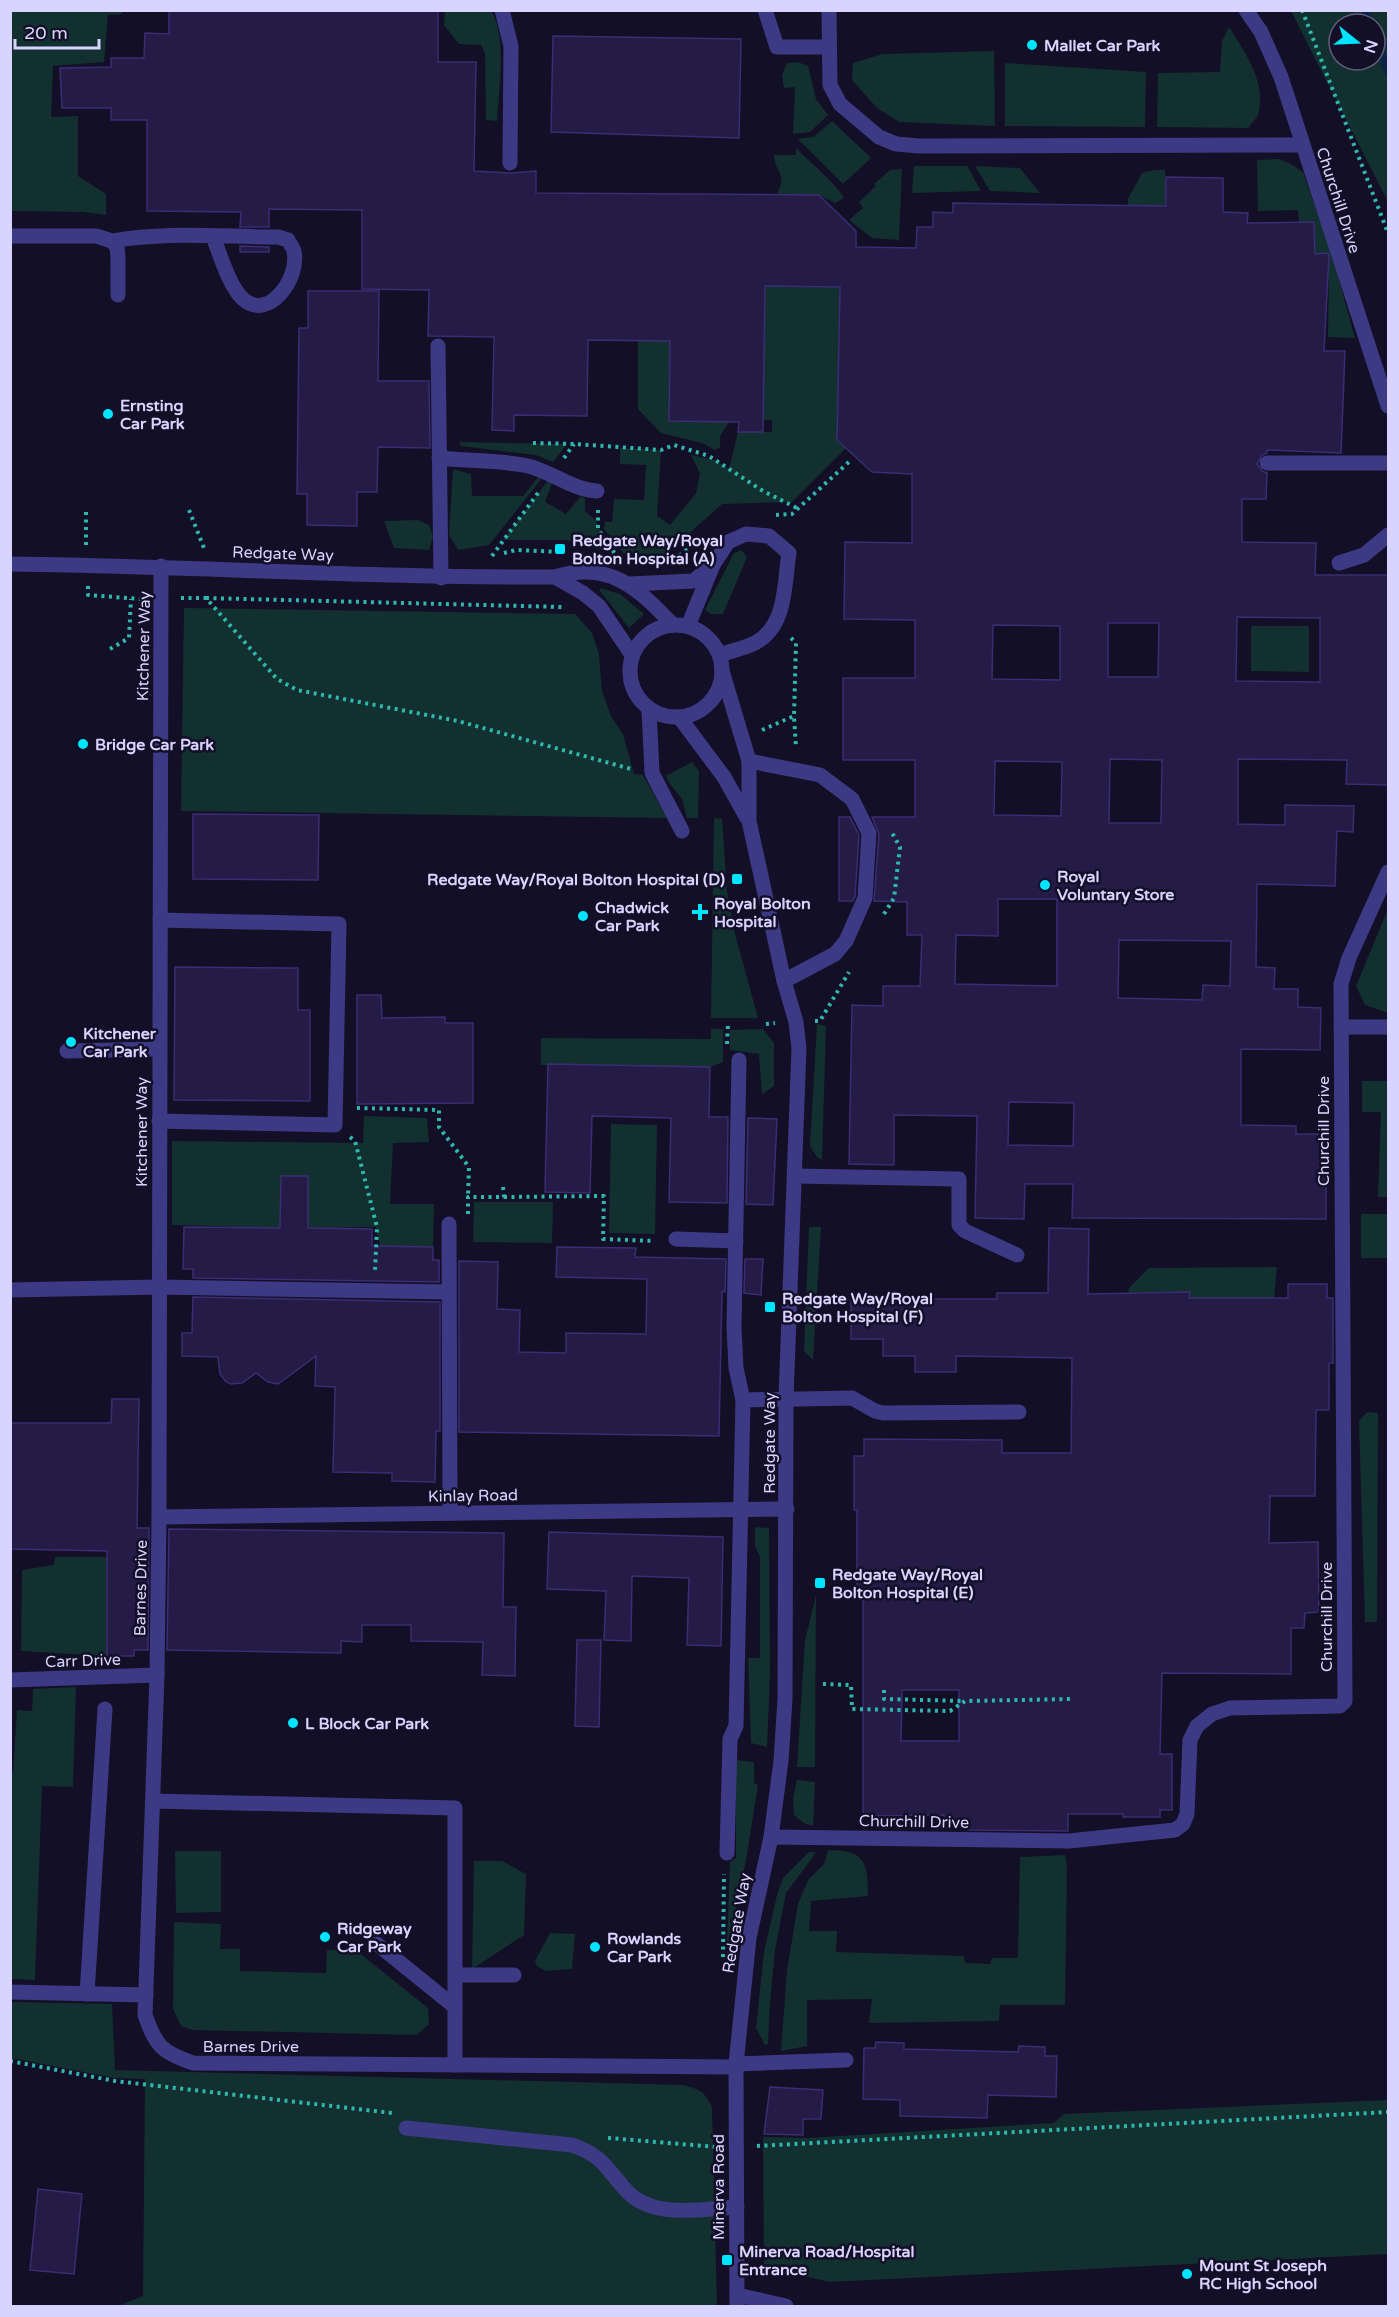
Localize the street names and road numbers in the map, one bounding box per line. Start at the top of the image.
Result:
street label: Churchill Drive [1312,145,1365,256]
street label: Redgate Way [232,542,335,566]
street label: Kitchener Way [133,590,155,701]
street label: Churchill Drive [1314,1076,1334,1186]
street label: Kitchener Way [132,1077,152,1187]
street label: Redgate Way [760,1392,780,1494]
street label: Kinlay Road [428,1485,518,1507]
street label: Barnes Drive [130,1540,152,1636]
street label: Churchill Drive [1317,1562,1337,1672]
street label: Carr Drive [45,1650,121,1672]
street label: Churchill Drive [859,1811,969,1833]
street label: Redgate Way [718,1871,756,1975]
street label: Barnes Drive [203,2037,299,2057]
street label: Minerva Road [709,2134,729,2240]

